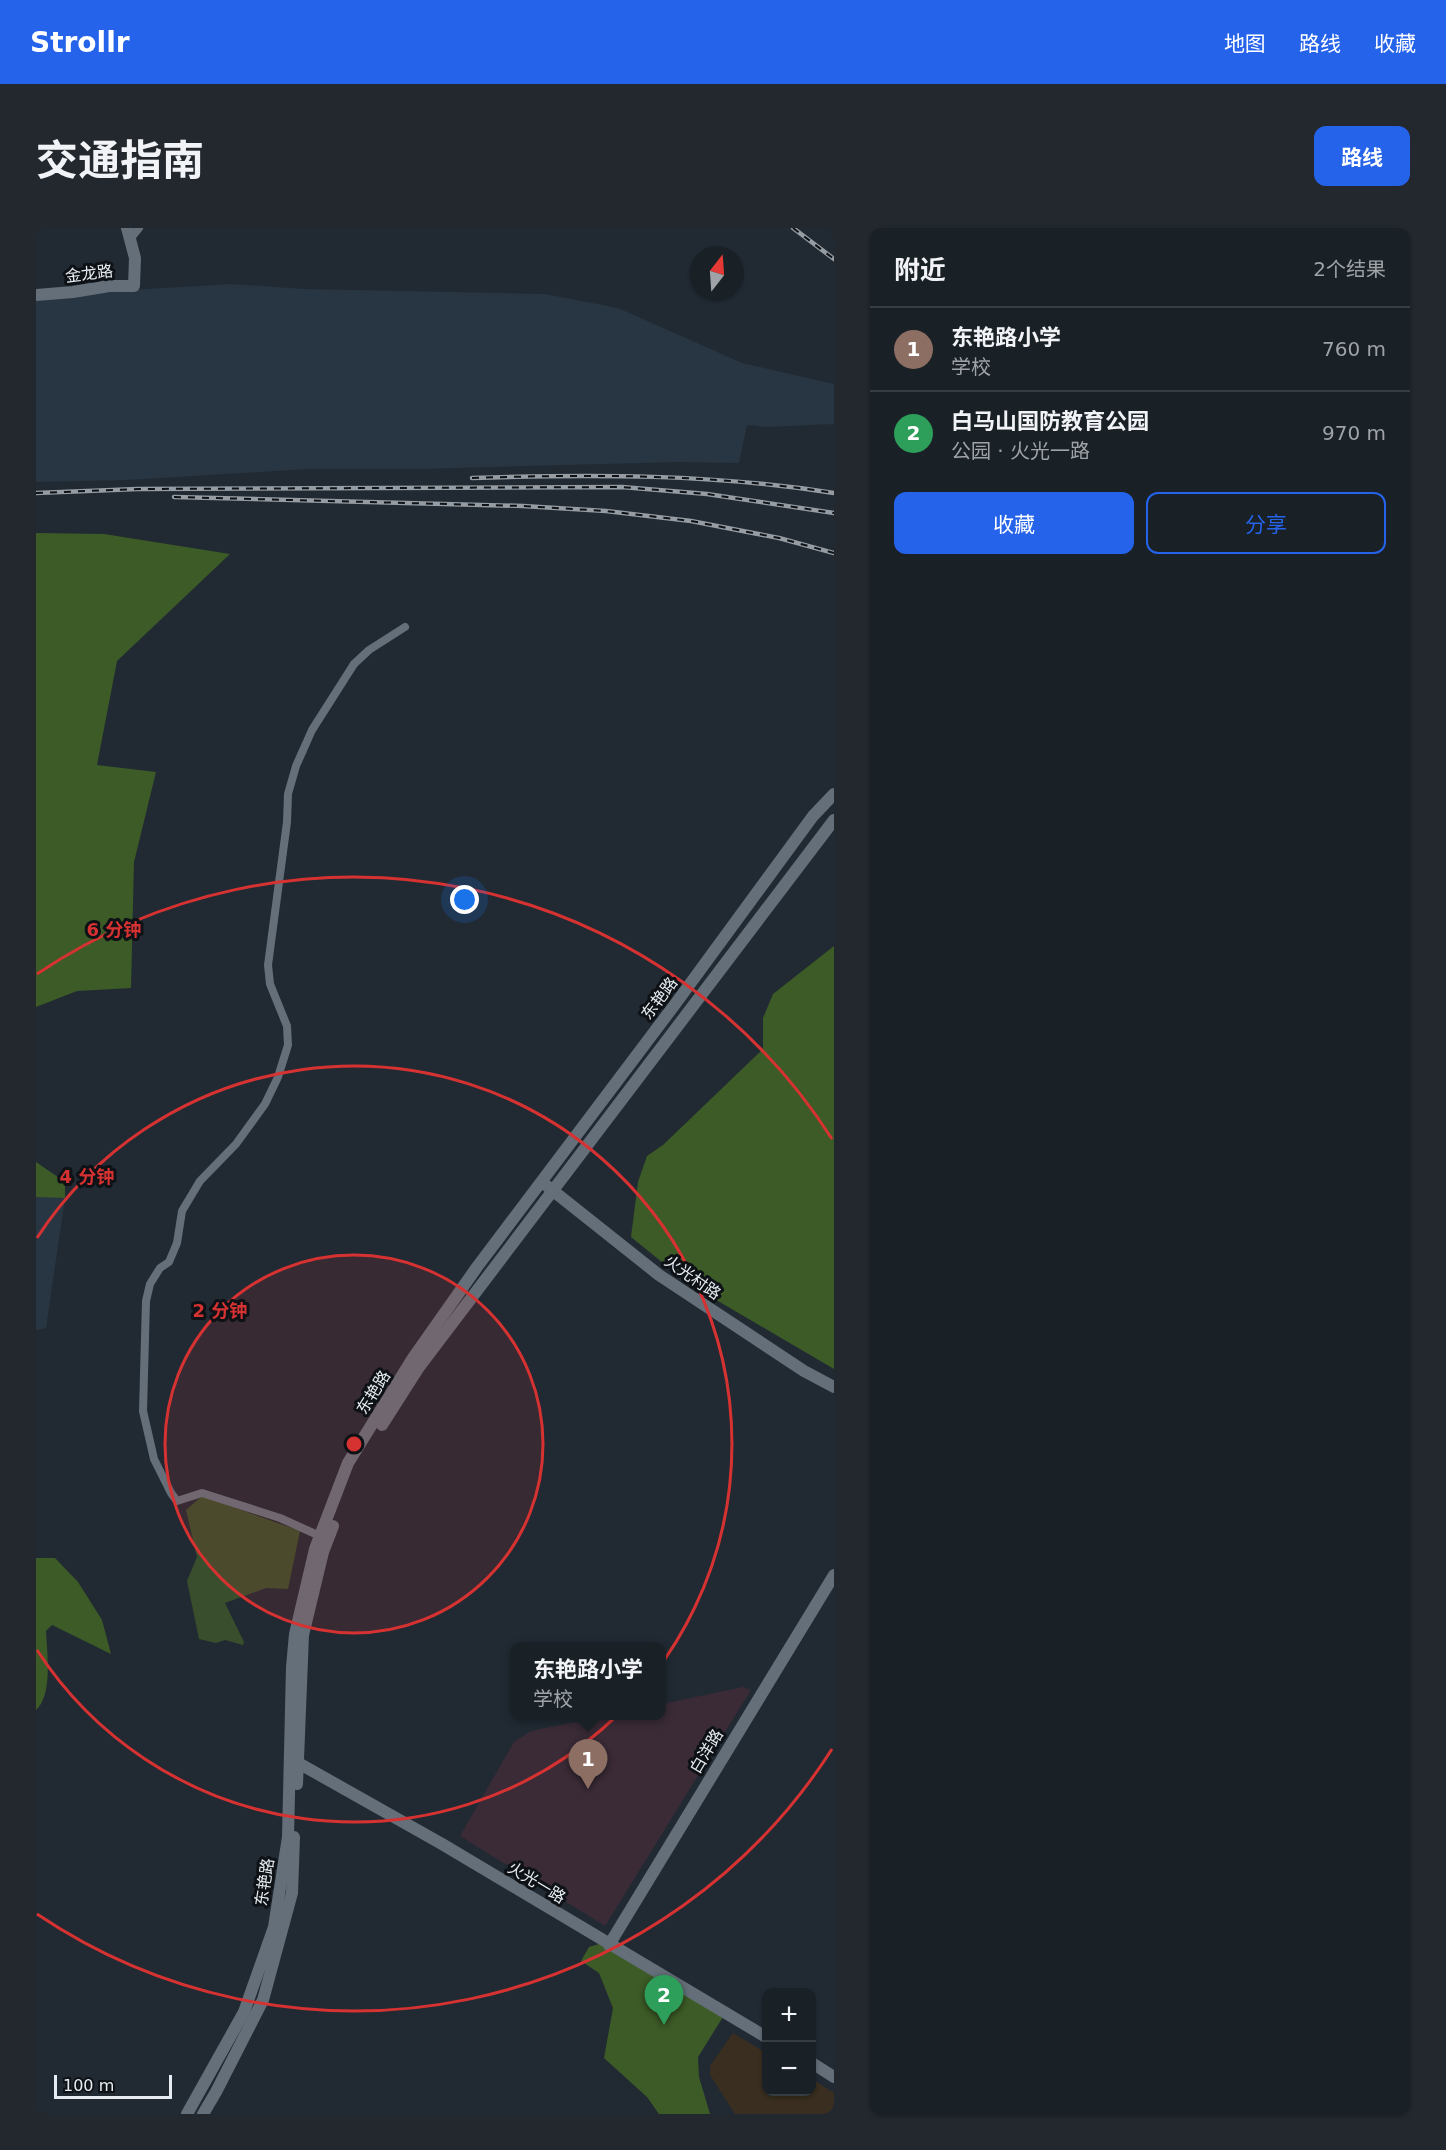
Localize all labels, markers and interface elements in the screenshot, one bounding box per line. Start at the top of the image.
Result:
text: Strollr [30,26,130,59]
text: 地图 [1224,32,1266,56]
text: 路线 [1299,32,1341,56]
text: 收藏 [1374,32,1416,56]
button: 路线 [1314,126,1410,186]
text: 交通指南 [36,136,204,185]
north arrow [690,246,744,300]
text: 附近 [894,255,946,285]
text: 2个结果 [1313,257,1386,281]
street label: 金龙路 [64,261,114,286]
text: 东艳路小学 [951,325,1061,350]
text: 1 [907,337,920,361]
text: 760 m [1322,337,1386,361]
text: 学校 [951,355,991,379]
text: 白马山国防教育公园 [951,409,1149,434]
text: 2 [907,421,920,445]
text: 970 m [1322,421,1386,445]
text: 公园 · 火光一路 [951,439,1090,463]
button: 收藏 [894,492,1134,554]
button: 分享 [1146,492,1386,554]
your location [450,885,479,914]
text: 6 分钟 [87,919,141,940]
street label: 东艳路 [637,973,681,1023]
text: 4 分钟 [60,1166,114,1187]
street label: 火光村路 [661,1251,724,1304]
text: 2 分钟 [193,1300,247,1321]
street label: 东艳路 [353,1367,394,1418]
centre of rings [344,1434,364,1454]
popup [510,1642,666,1720]
text: 东艳路小学 [533,1657,643,1682]
text: 学校 [533,1687,573,1711]
street label: 白洋路 [686,1726,727,1777]
pin: 1 [568,1740,608,1789]
street label: 东艳路 [251,1857,278,1907]
street label: 火光一路 [504,1858,569,1907]
pin: 2 [644,1976,684,2025]
map controls [762,1988,816,2096]
button: + [762,1988,816,2042]
button: − [762,2042,816,2096]
scale bar [54,2072,172,2100]
text: 100 m [63,2076,114,2095]

